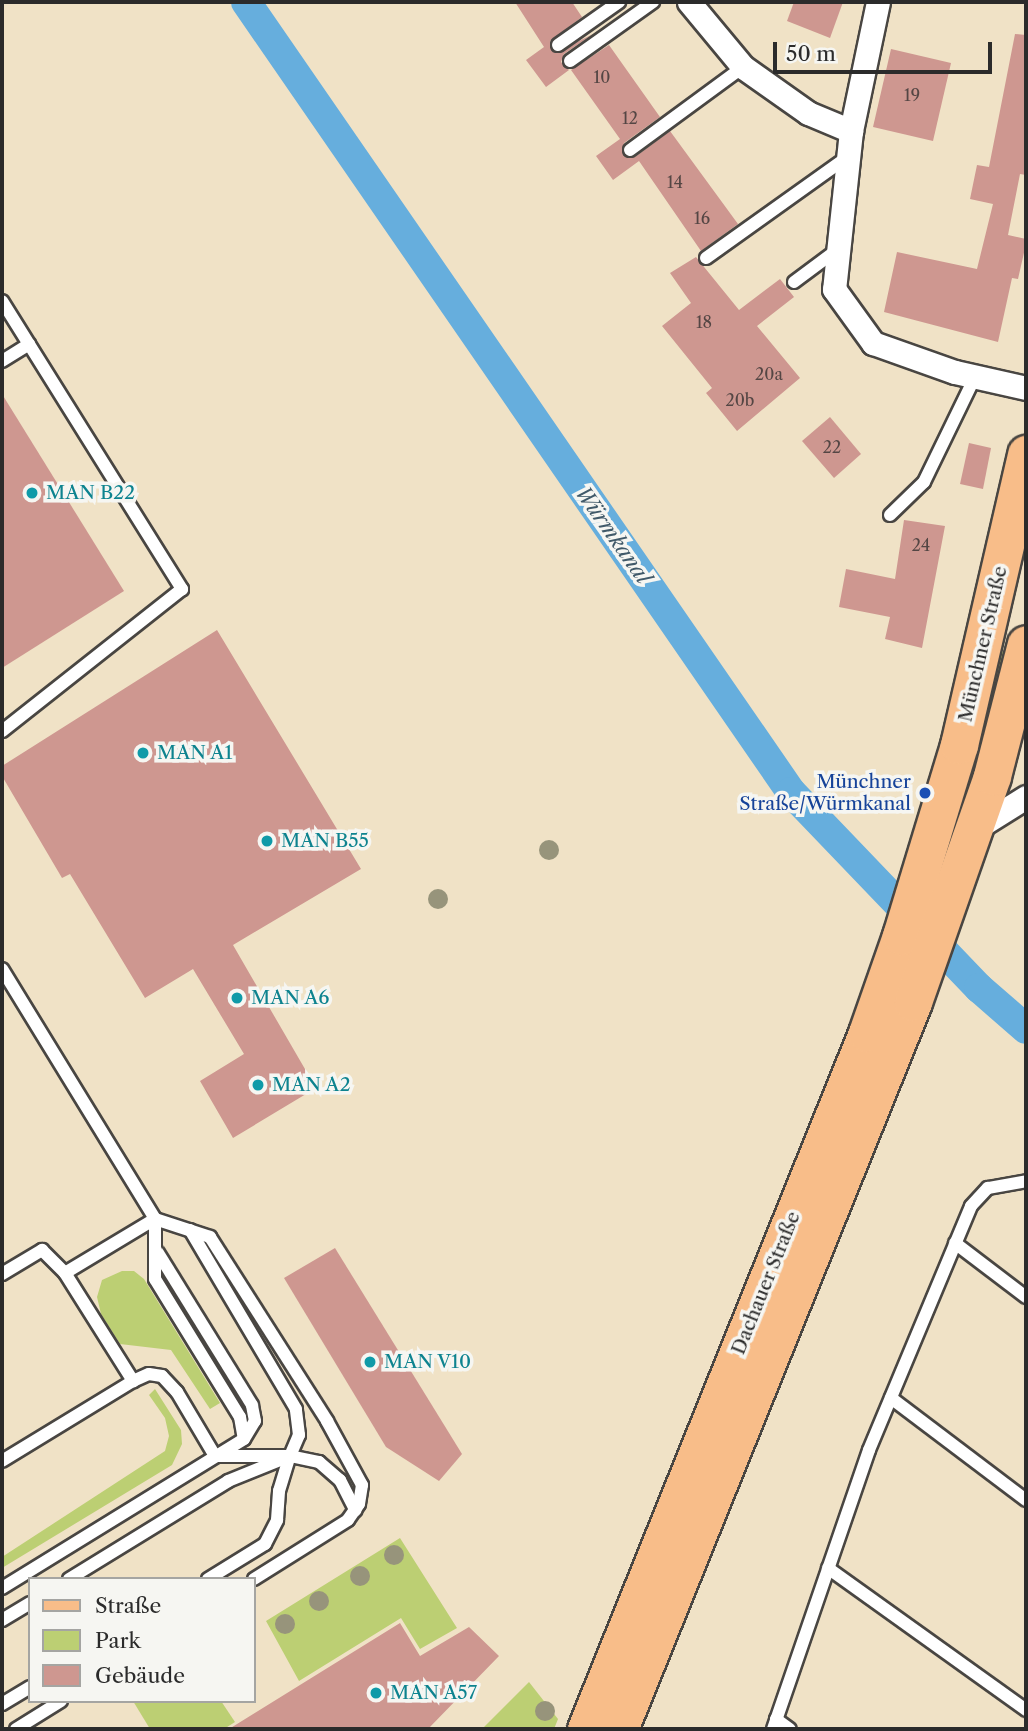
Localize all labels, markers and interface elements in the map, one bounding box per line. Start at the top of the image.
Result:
scale bar [776,28,995,72]
text: 50 m [786,41,836,66]
house number: 10 [594,67,610,87]
house number: 19 [904,85,920,105]
house number: 12 [622,108,638,128]
house number: 14 [667,172,683,192]
house number: 16 [694,208,710,228]
house number: 18 [696,312,712,332]
house number: 20a [755,364,783,384]
house number: 20b [726,390,754,410]
house number: 22 [823,437,841,457]
water label: Würmkanal [570,481,656,589]
place label: MAN B22 [46,482,135,504]
marker: MAN B22 [24,485,40,501]
house number: 24 [912,535,930,555]
street label: Münchner Straße [954,564,1012,724]
place label: MAN A1 [157,742,233,764]
marker: MAN A1 [135,745,151,761]
place label: Münchner Straße/Würmkanal [739,771,911,815]
marker: Münchner Straße/Würmkanal [917,785,933,801]
place label: MAN B55 [281,830,369,852]
marker: MAN B55 [259,833,275,849]
place label: MAN A6 [251,987,330,1009]
marker: MAN A6 [229,990,245,1006]
place label: MAN A2 [272,1074,351,1096]
marker: MAN A2 [250,1077,266,1093]
street label: Dachauer Straße [727,1208,805,1358]
place label: MAN V10 [384,1351,472,1373]
marker: MAN V10 [362,1354,378,1370]
legend [28,1577,256,1703]
text: Straße [95,1593,161,1618]
text: Park [95,1628,141,1653]
text: Gebäude [95,1663,185,1688]
place label: MAN A57 [390,1682,478,1704]
marker: MAN A57 [368,1685,384,1701]

